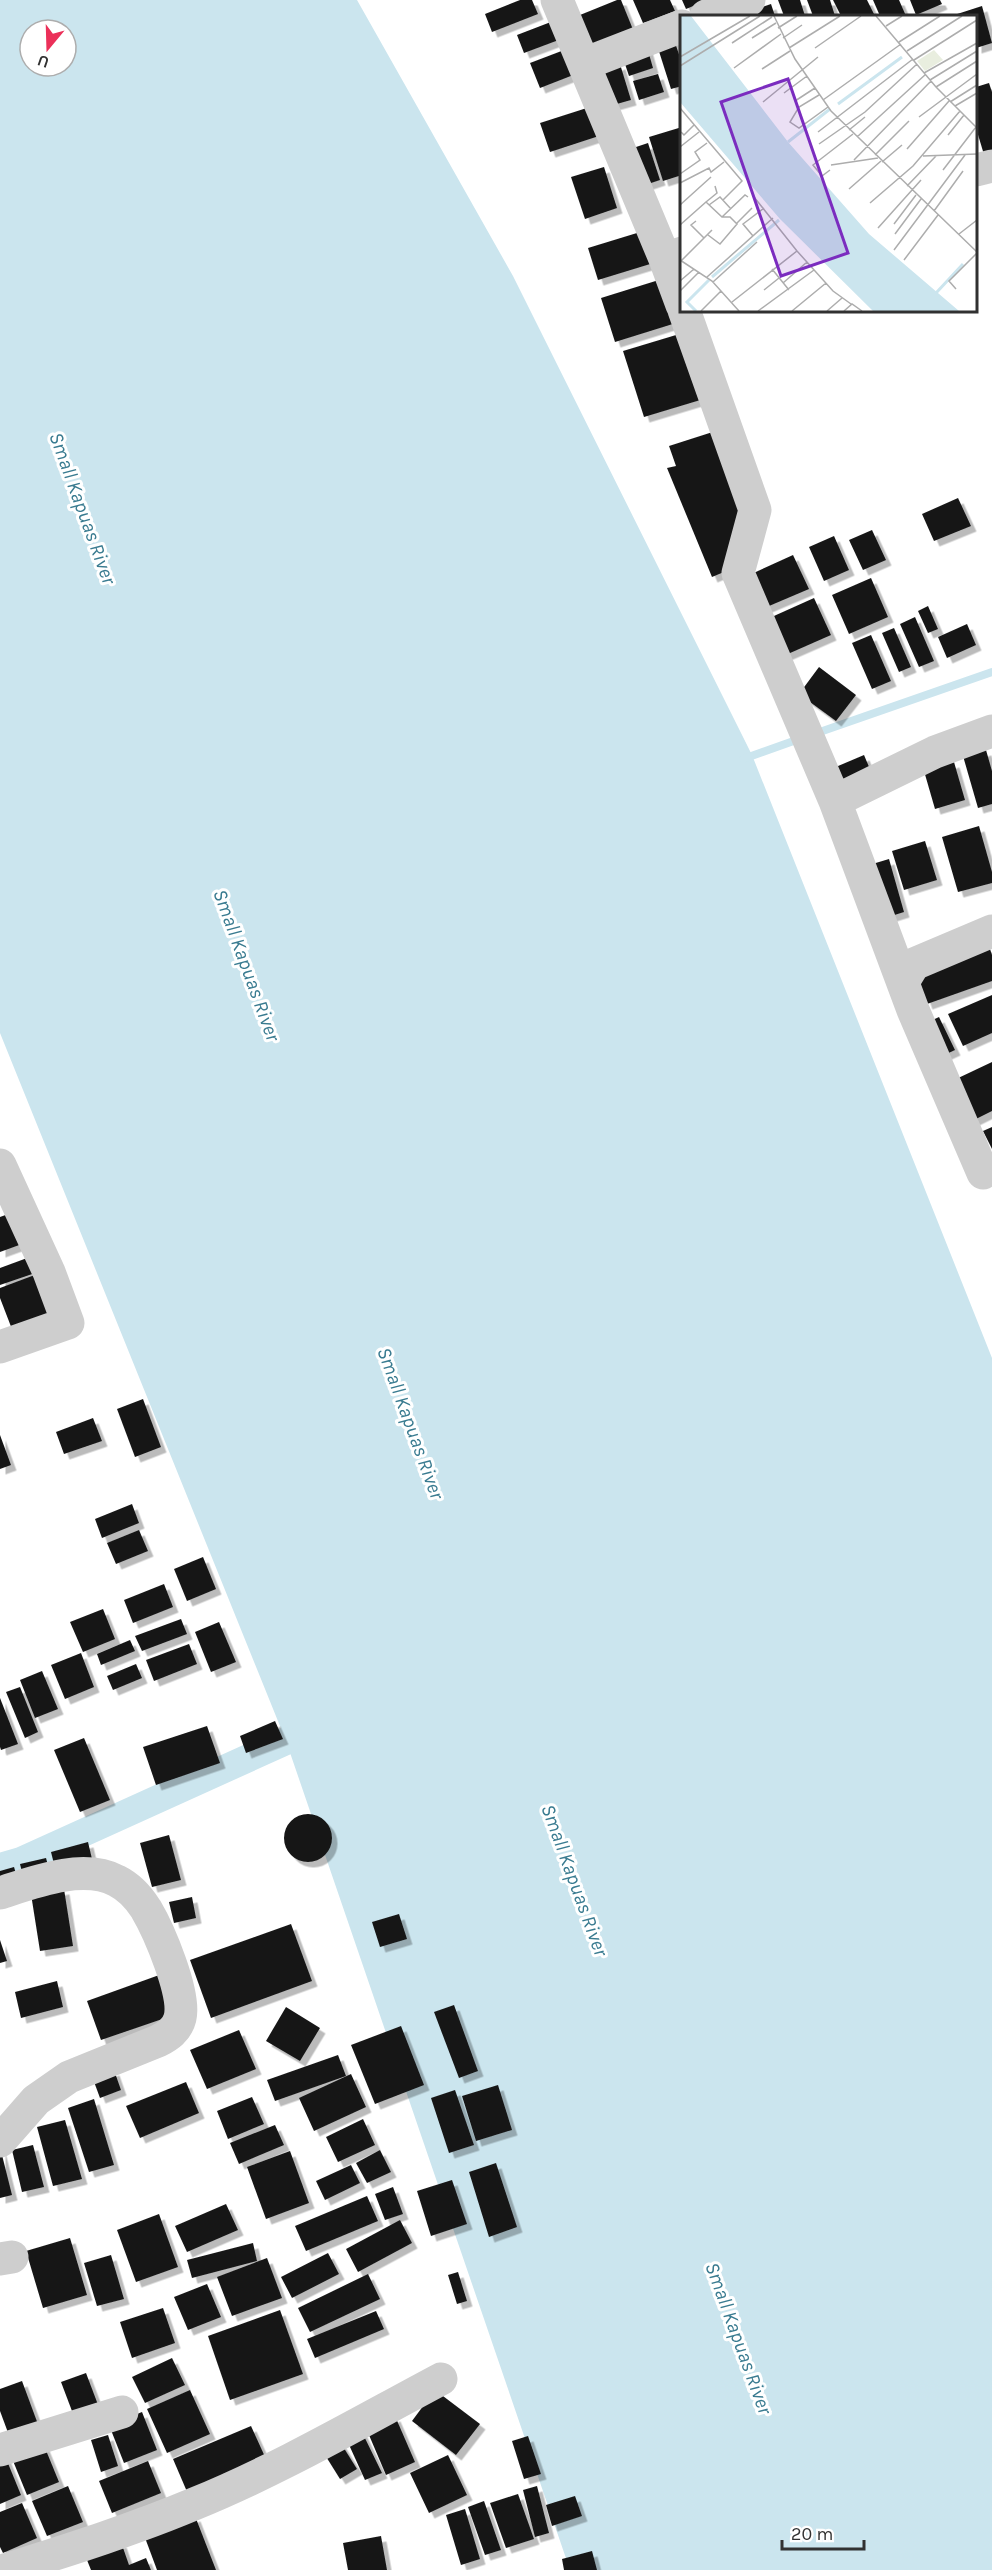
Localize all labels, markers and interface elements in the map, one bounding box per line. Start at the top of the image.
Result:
inset map [680,15,977,312]
north arrow [18,18,78,78]
text: U [35,51,52,72]
water label: Small Kapuas River [44,429,121,588]
water label: Small Kapuas River [208,886,285,1045]
water label: Small Kapuas River [372,1344,449,1503]
water label: Small Kapuas River [536,1801,613,1960]
water label: Small Kapuas River [700,2259,777,2418]
scale bar [782,2513,864,2551]
text: 20 m [791,2523,833,2545]

